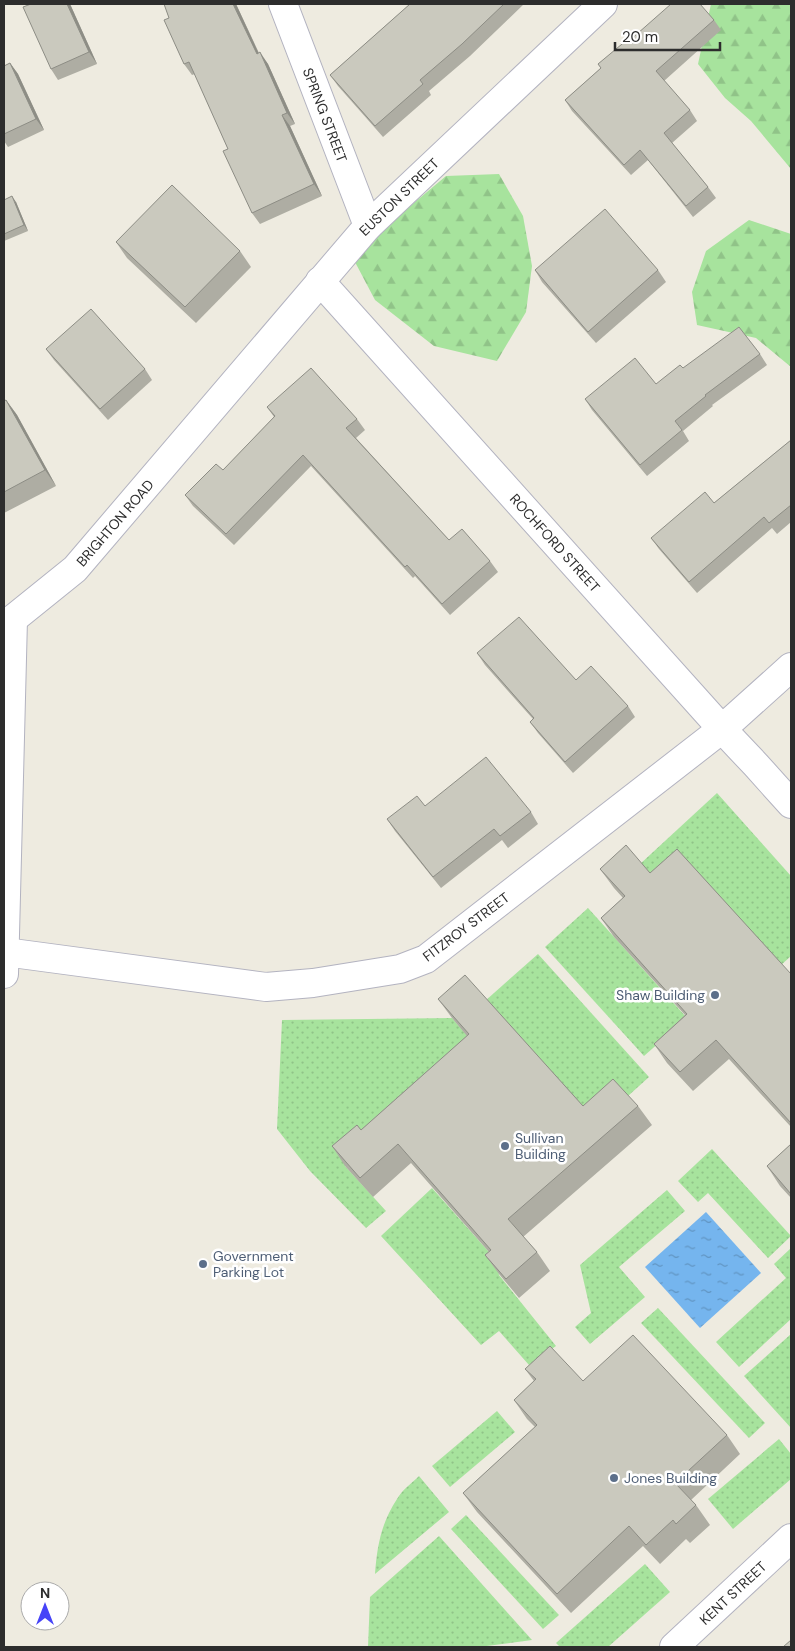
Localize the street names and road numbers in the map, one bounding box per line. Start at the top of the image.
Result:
street label: SPRING STREET [299,65,351,165]
street label: EUSTON STREET [355,154,443,240]
street label: BRIGHTON ROAD [72,476,158,570]
street label: ROCHFORD STREET [506,490,604,596]
street label: FITZROY STREET [419,888,513,966]
street label: KENT STREET [696,1557,770,1629]

